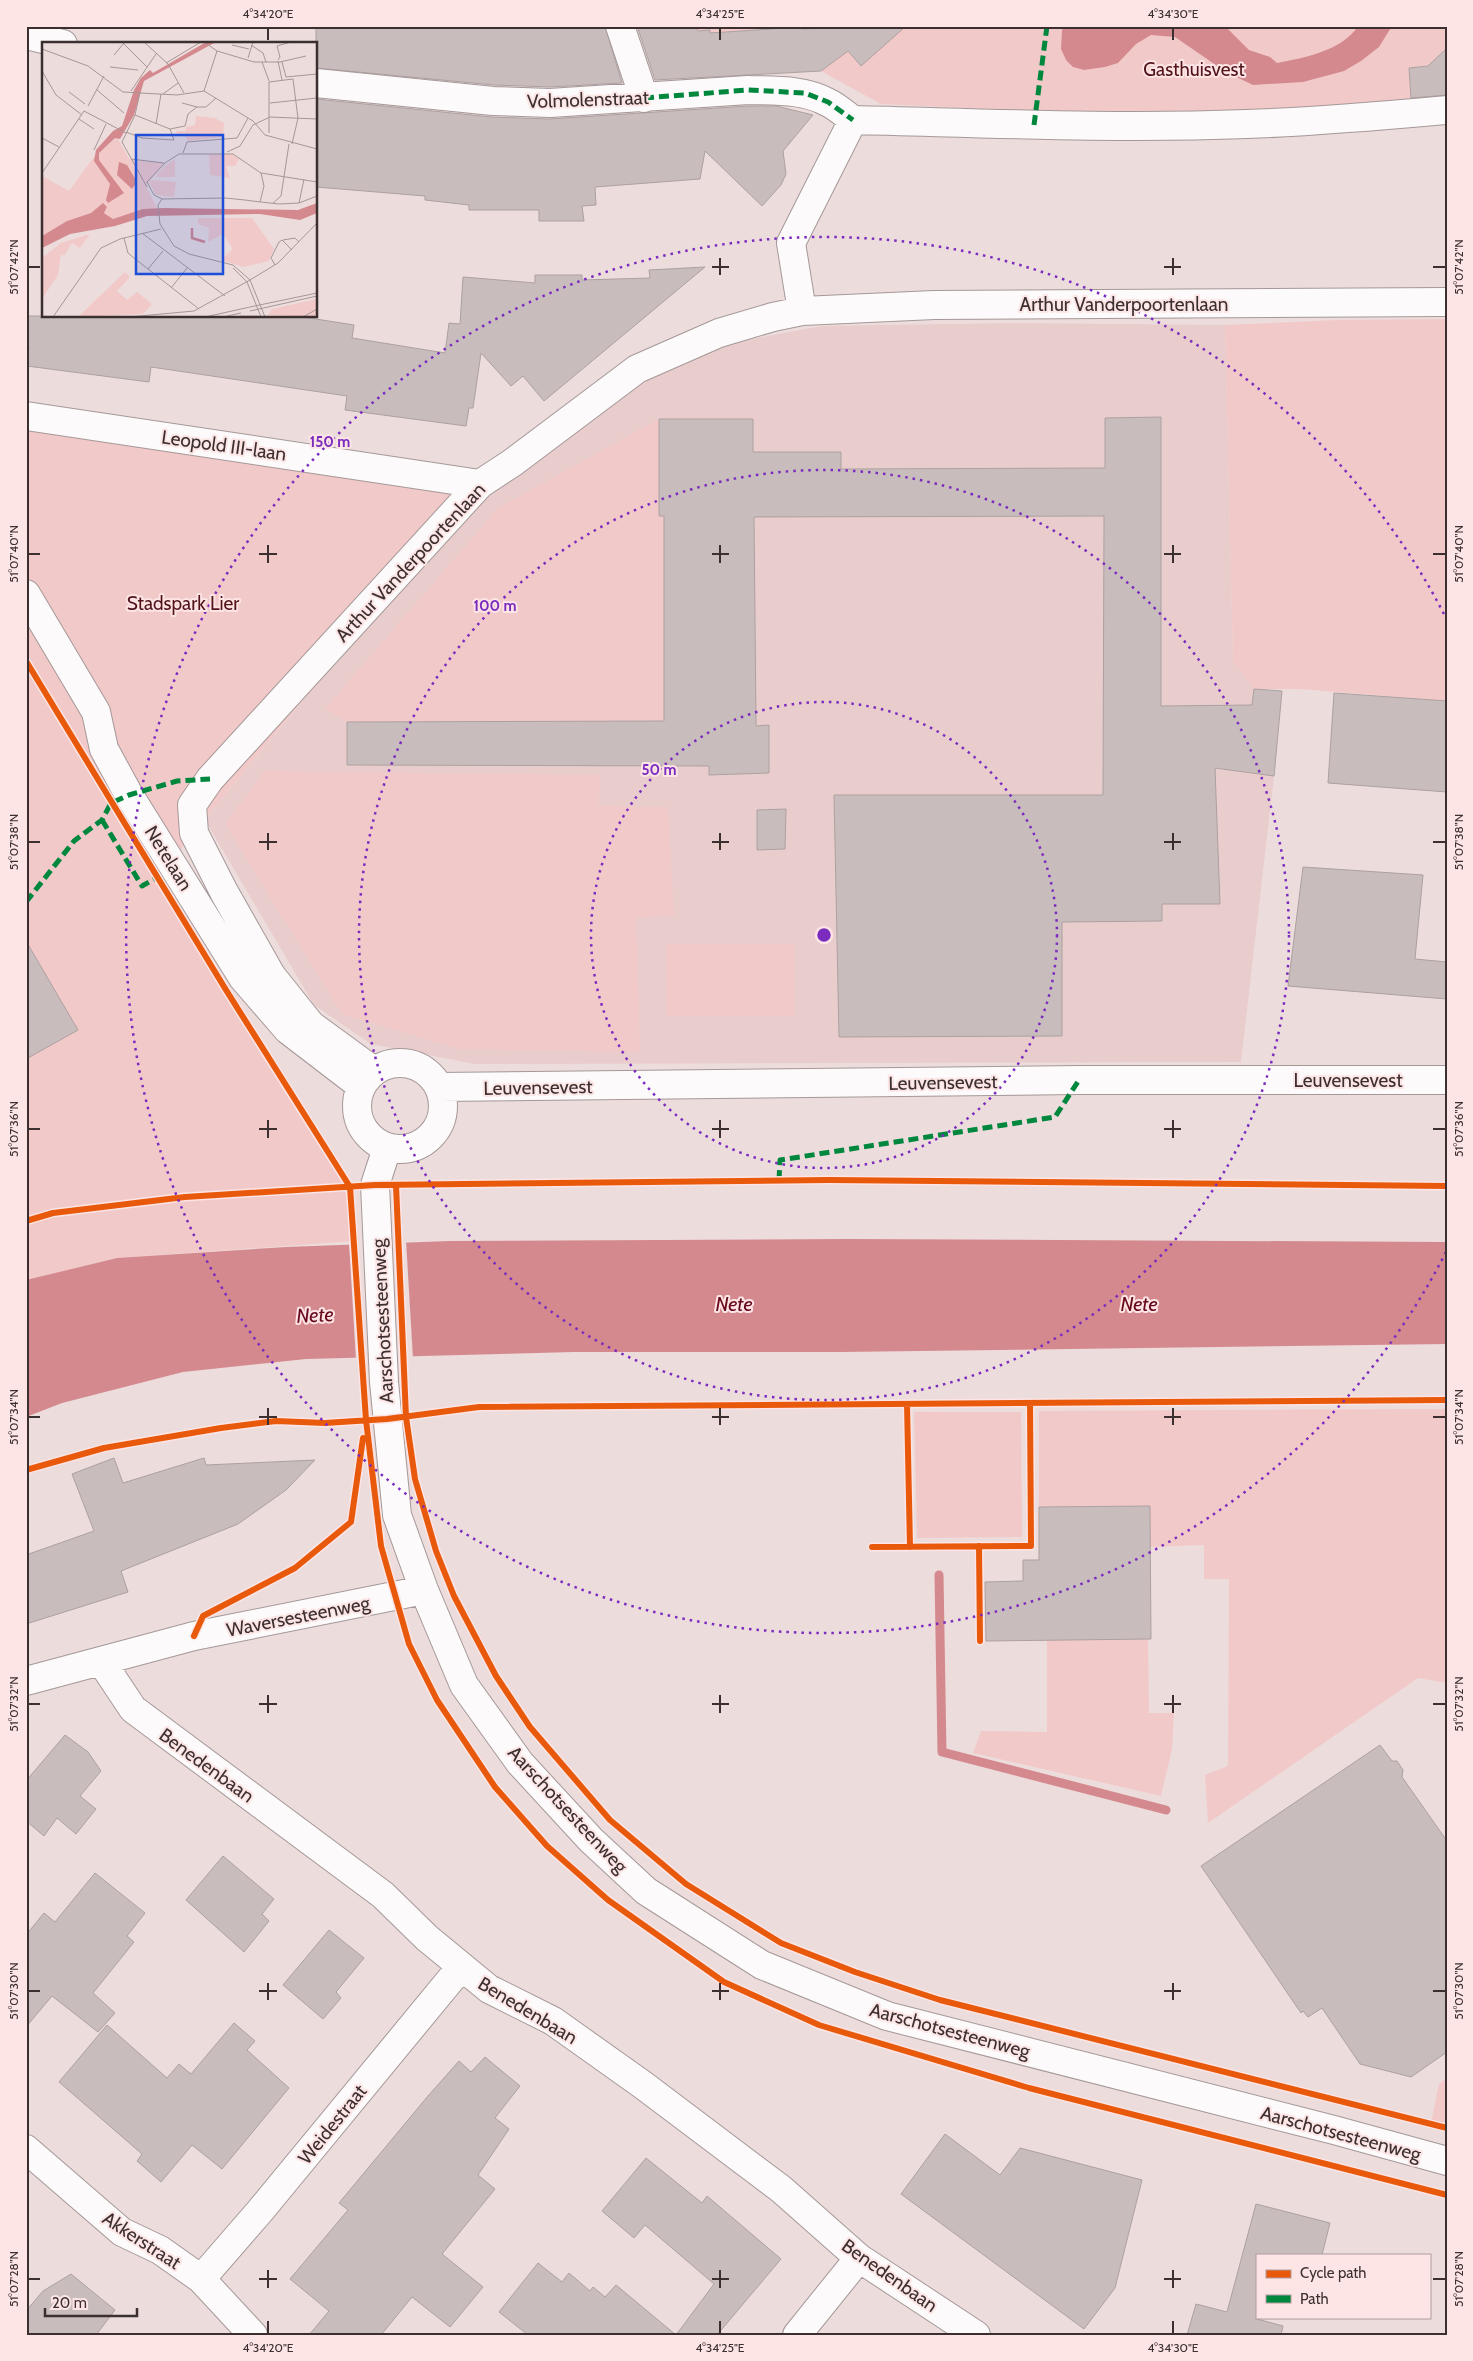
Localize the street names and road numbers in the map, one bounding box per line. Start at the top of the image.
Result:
street label: Volmolenstraat [527,86,650,113]
street label: Arthur Vanderpoortenlaan [1019,293,1229,316]
street label: Leopold III-laan [160,425,288,466]
street label: Arthur Vanderpoortenlaan [331,478,490,647]
street label: Netelaan [140,822,197,895]
street label: Leuvensevest [1293,1069,1403,1092]
street label: Leuvensevest [888,1070,998,1095]
street label: Leuvensevest [483,1075,593,1100]
street label: Aarschotsesteenweg [367,1237,398,1404]
street label: Waversesteenweg [224,1591,372,1642]
street label: Benedenbaan [155,1723,259,1808]
street label: Aarschotsesteenweg [503,1741,633,1878]
street label: Benedenbaan [474,1972,582,2049]
street label: Aarschotsesteenweg [867,1998,1033,2063]
street label: Weidestraat [293,2079,372,2169]
street label: Aarschotsesteenweg [1258,2101,1424,2166]
street label: Akkerstraat [98,2207,186,2275]
street label: Benedenbaan [837,2234,942,2317]

